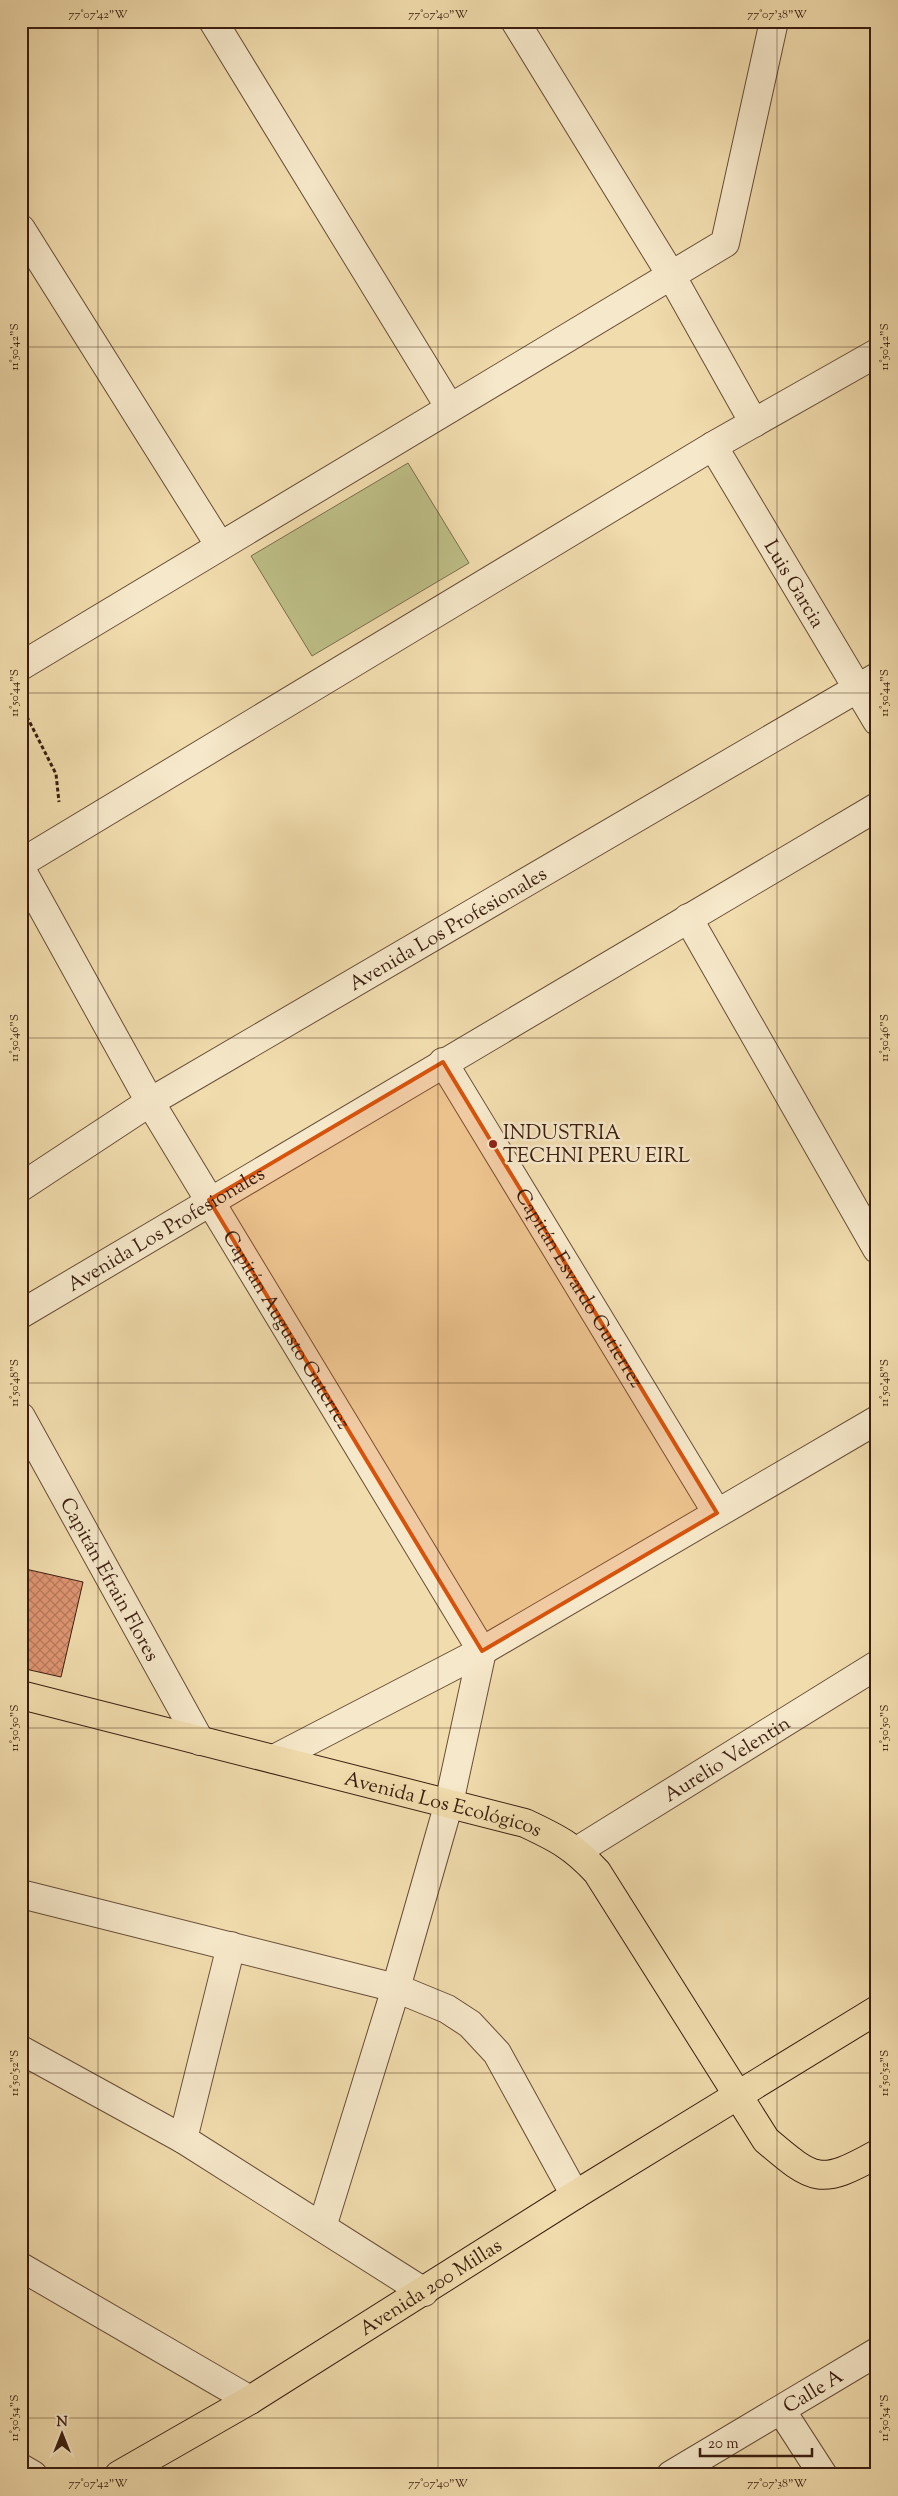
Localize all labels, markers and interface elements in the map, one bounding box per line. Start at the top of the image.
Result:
text: 77°07'42"W [68,6,128,24]
text: 77°07'40"W [408,6,469,24]
text: 77°07'38"W [747,6,808,24]
text: 11°50'42"S [6,323,24,371]
text: 11°50'42"S [876,323,894,371]
street label: Luis Garcia [755,535,830,634]
text: 11°50'44"S [6,669,24,717]
text: 11°50'44"S [876,669,894,717]
street label: Avenida Los Profesionales [344,861,553,1000]
text: 11°50'46"S [6,1014,24,1062]
text: 11°50'46"S [876,1014,894,1062]
place label: INDUSTRIA TECHNI PERU EIRL [503,1120,690,1172]
marker: INDUSTRIA TECHNI PERU EIRL [487,1138,499,1150]
street label: Avenida Los Profesionales [63,1161,271,1300]
street label: Capitán Esvardo Gutierrez [506,1184,650,1394]
street label: Capitán Augusto Guterrez [214,1226,357,1436]
text: 11°50'48"S [6,1359,24,1407]
text: 11°50'48"S [876,1359,894,1407]
street label: Capitán Efrain Flores [51,1493,165,1668]
text: 11°50'50"S [6,1705,24,1751]
text: 11°50'50"S [876,1705,894,1751]
street label: Aurelio Velentin [659,1710,797,1811]
street label: Avenida Los Ecológicos [341,1766,546,1846]
text: 11°50'52"S [6,2050,24,2096]
text: 11°50'52"S [876,2050,894,2096]
street label: Avenida 200 Millas [355,2232,509,2344]
street label: Calle A [778,2363,850,2422]
text: 11°50'54"S [6,2395,24,2441]
text: 11°50'54"S [876,2395,894,2441]
north arrow [38,2408,88,2458]
text: N [56,2413,68,2433]
scale bar [700,2426,813,2458]
text: 20 m [708,2434,739,2455]
text: 77°07'42"W [68,2475,128,2493]
text: 77°07'40"W [408,2475,469,2493]
text: 77°07'38"W [747,2475,808,2493]

